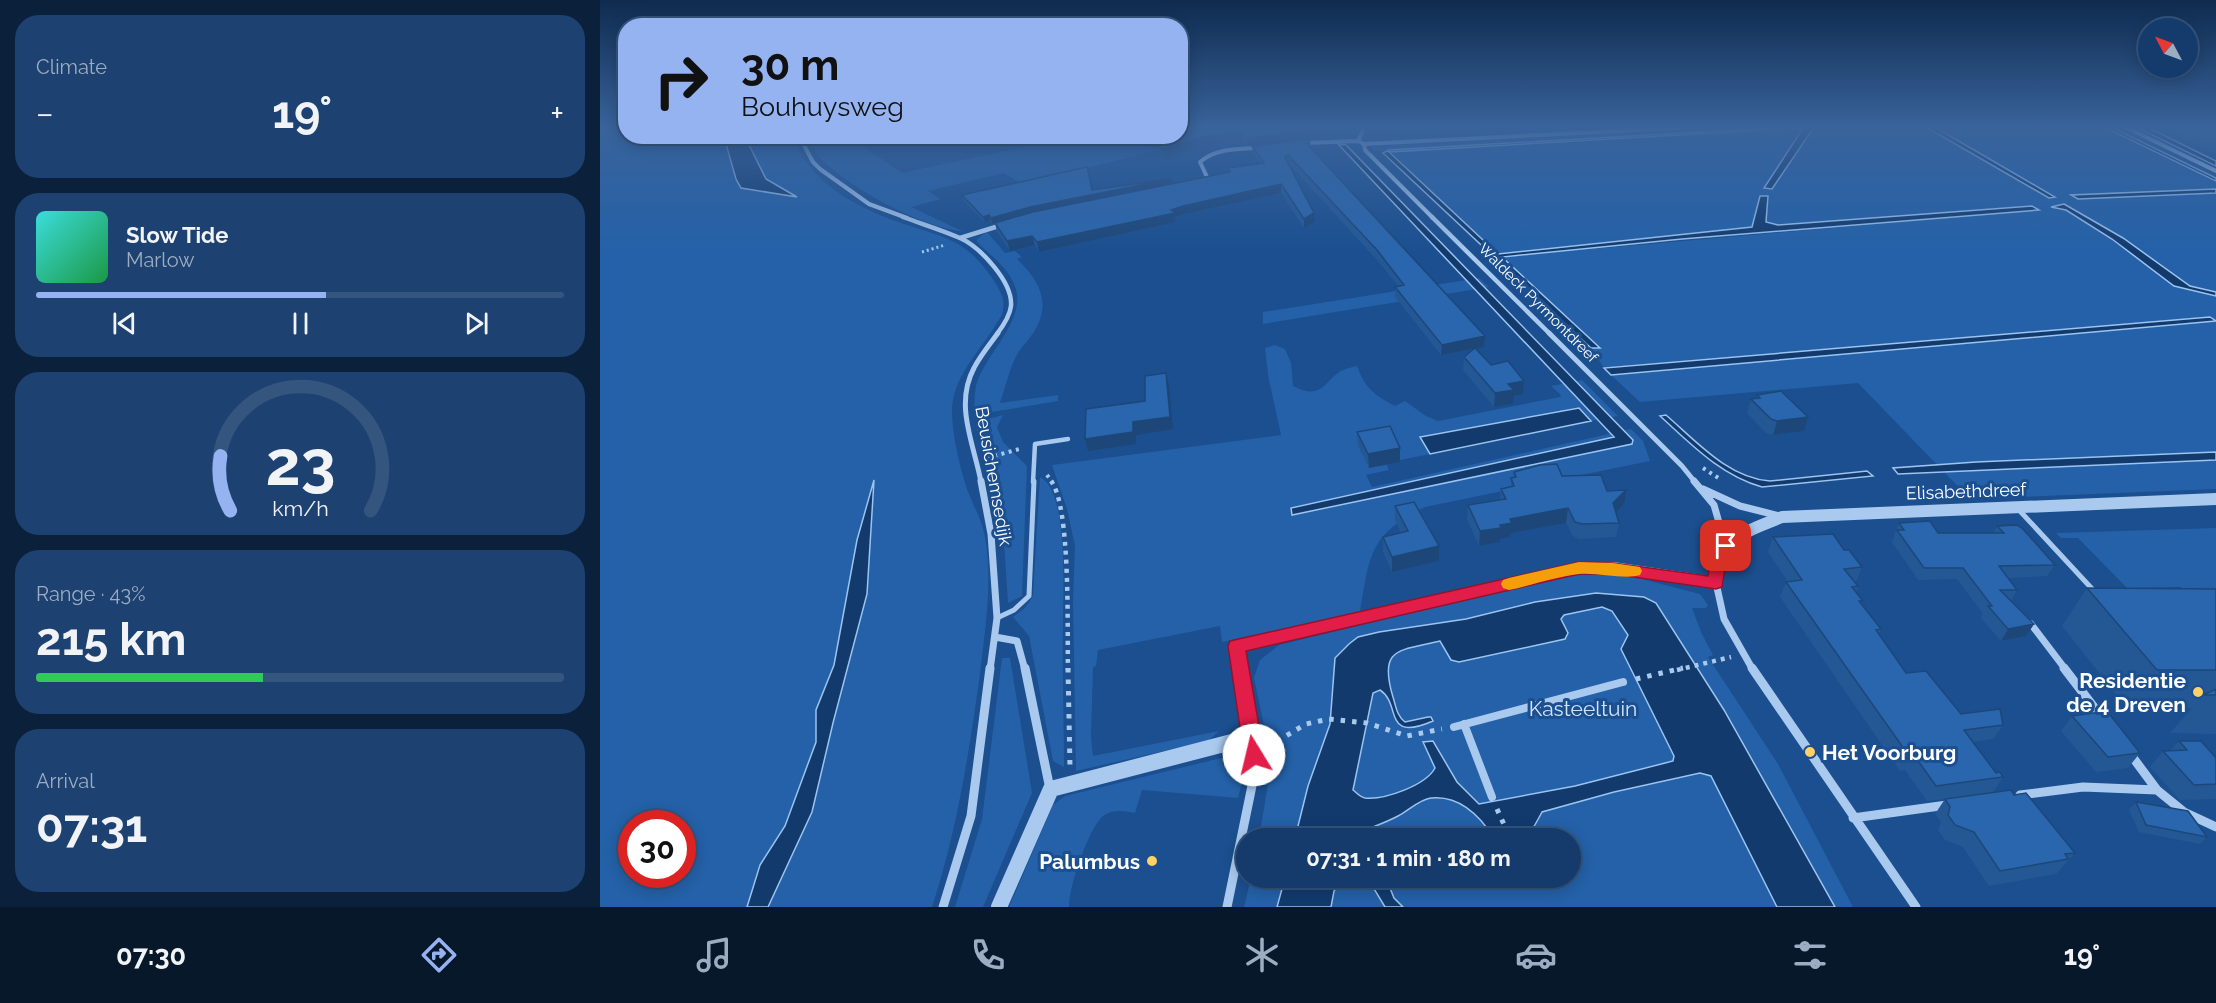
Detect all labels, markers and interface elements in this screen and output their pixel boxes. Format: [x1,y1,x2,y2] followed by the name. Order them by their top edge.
[2138,18,2198,78] north arrow
[2138,18,2198,78] map controls
[741,41,839,90] text: 30 m
[642,42,720,120] icon: right
[36,55,107,79] text: Climate
[272,86,332,139] text: 19°
[741,91,904,122] text: Bouhuysweg
[36,94,54,133] text: −
[550,94,564,133] text: +
[126,222,228,248] text: Slow Tide
[1475,240,1602,367] street label: Waldeck Pyrmontdreef
[126,248,195,272] text: Marlow
[108,307,141,340] icon: previous
[284,307,317,340] icon: pause
[460,307,493,340] icon: next
[971,405,1017,548] street label: Beusichemsedijk
[265,426,335,500] text: 23
[1905,478,2028,504] street label: Elisabethdreef
[272,496,328,521] text: km/h
[1700,520,1751,571] pin
[1709,529,1742,562] icon: arrive
[36,582,145,606] text: Range · 43%
[36,613,186,666] text: 215 km
[2066,668,2186,717] place label: Residentie de 4 Dreven
[2191,685,2205,699] marker: Residentie de 4 Dreven
[1529,696,1637,721] park label: Kasteeltuin
[1222,723,1286,787] position arrow
[1822,740,1956,765] place label: Het Voorburg
[1803,745,1817,759] marker: Het Voorburg
[36,769,95,793] text: Arrival
[36,800,147,853] text: 07:31
[618,810,696,888] speed limit sign: 30
[1306,845,1511,871] text: 07:31 · 1 min · 180 m
[1039,849,1140,874] place label: Palumbus
[1145,854,1159,868] marker: Palumbus
[418,934,460,976] icon: directions
[693,934,735,976] icon: music
[967,934,1009,976] icon: phone
[1241,934,1283,976] icon: climate
[1515,934,1557,976] icon: car
[1789,934,1831,976] icon: filters
[116,940,186,971] text: 07:30
[2064,940,2100,971] text: 19°

